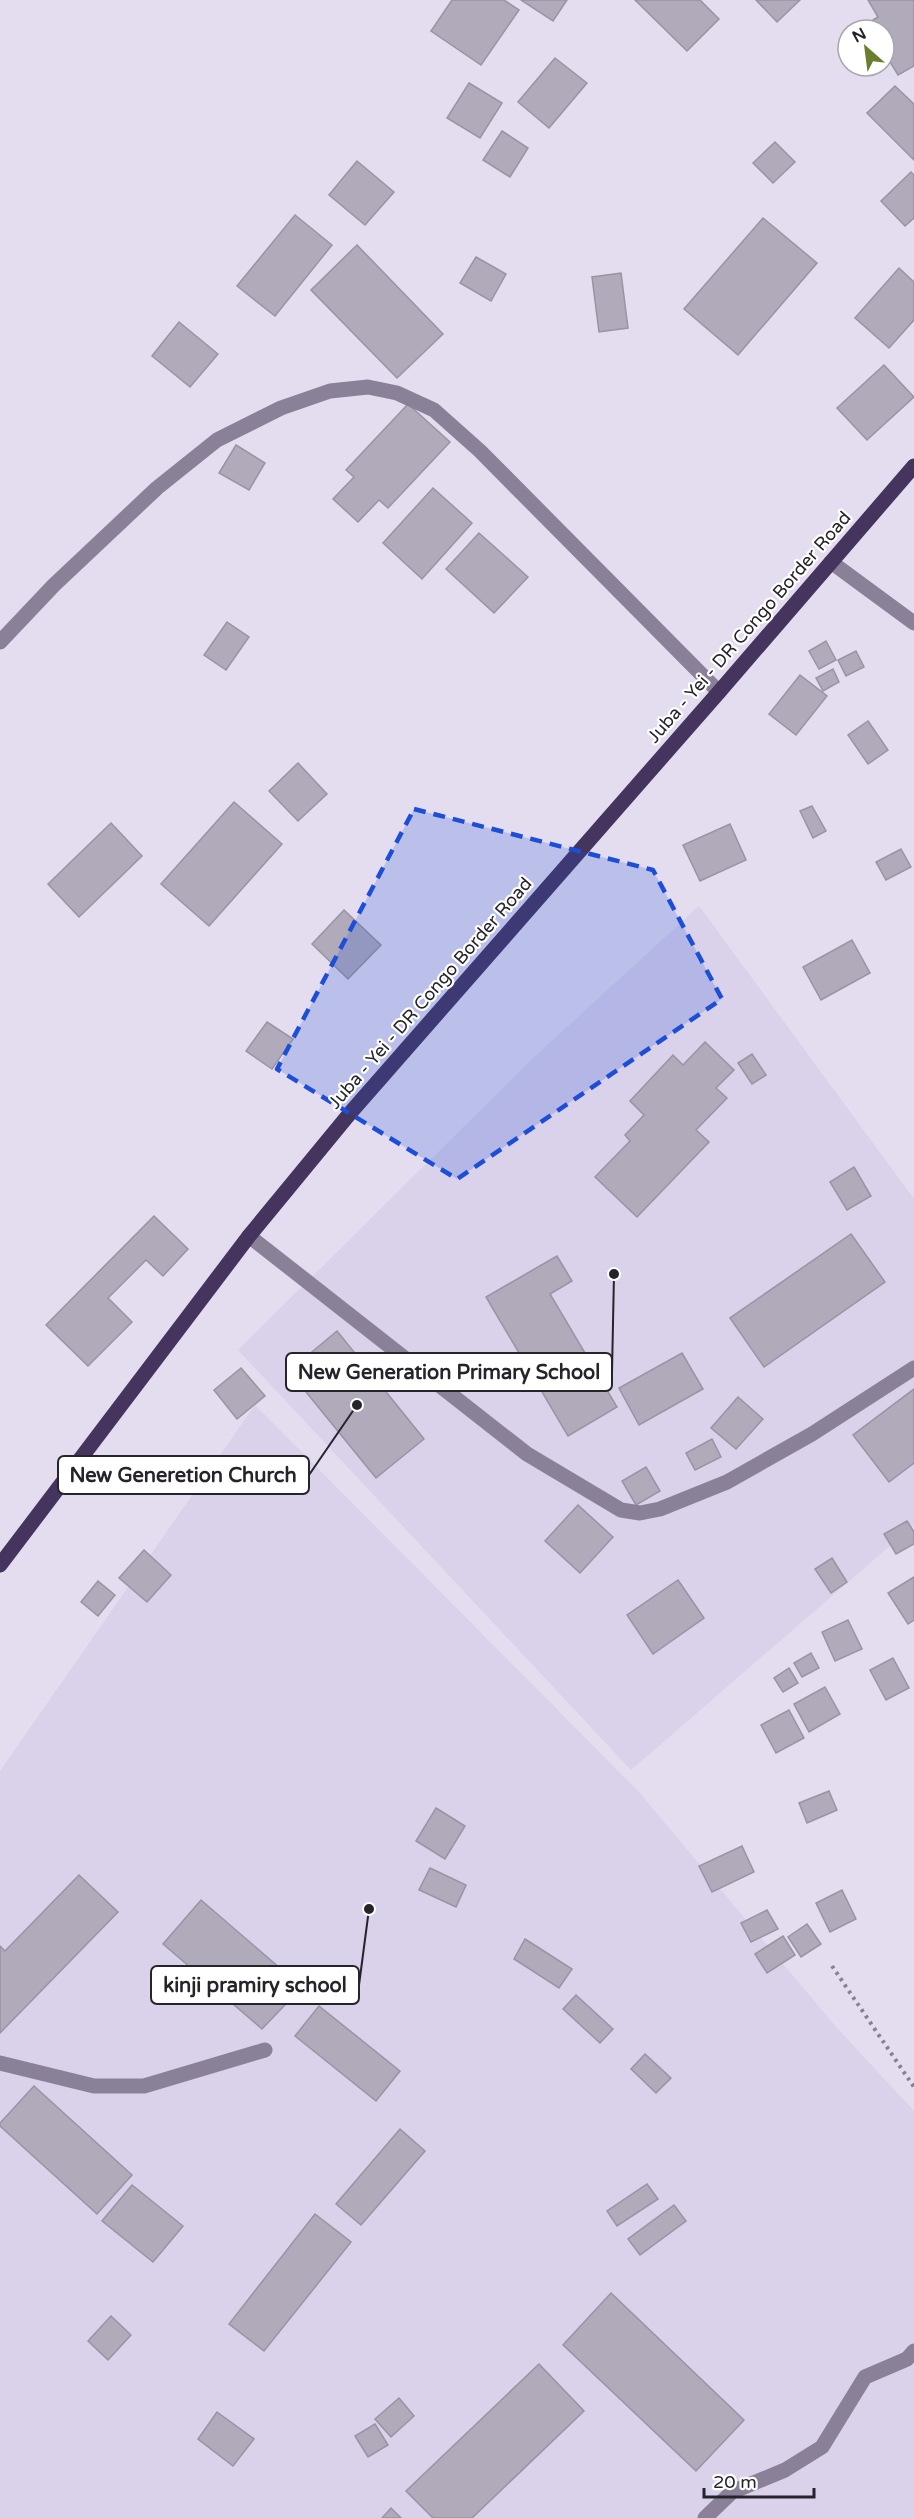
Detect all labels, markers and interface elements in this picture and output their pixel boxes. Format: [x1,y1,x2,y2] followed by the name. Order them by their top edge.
[836,18,896,78] north arrow
[849,24,870,47] text: N
[642,507,856,747] street label: Juba - Yei - DR Congo Border Road
[323,873,537,1113] street label: Juba - Yei - DR Congo Border Road
[286,1353,612,1391] callout: New Generation Primary School
[298,1361,600,1385] text: New Generation Primary School
[58,1456,309,1494] callout: New Generetion Church
[69,1464,297,1488] text: New Generetion Church
[151,1966,359,2004] callout: kinji pramiry school
[163,1974,347,1998] text: kinji pramiry school
[704,2461,814,2499] scale bar
[713,2471,757,2493] text: 20 m

